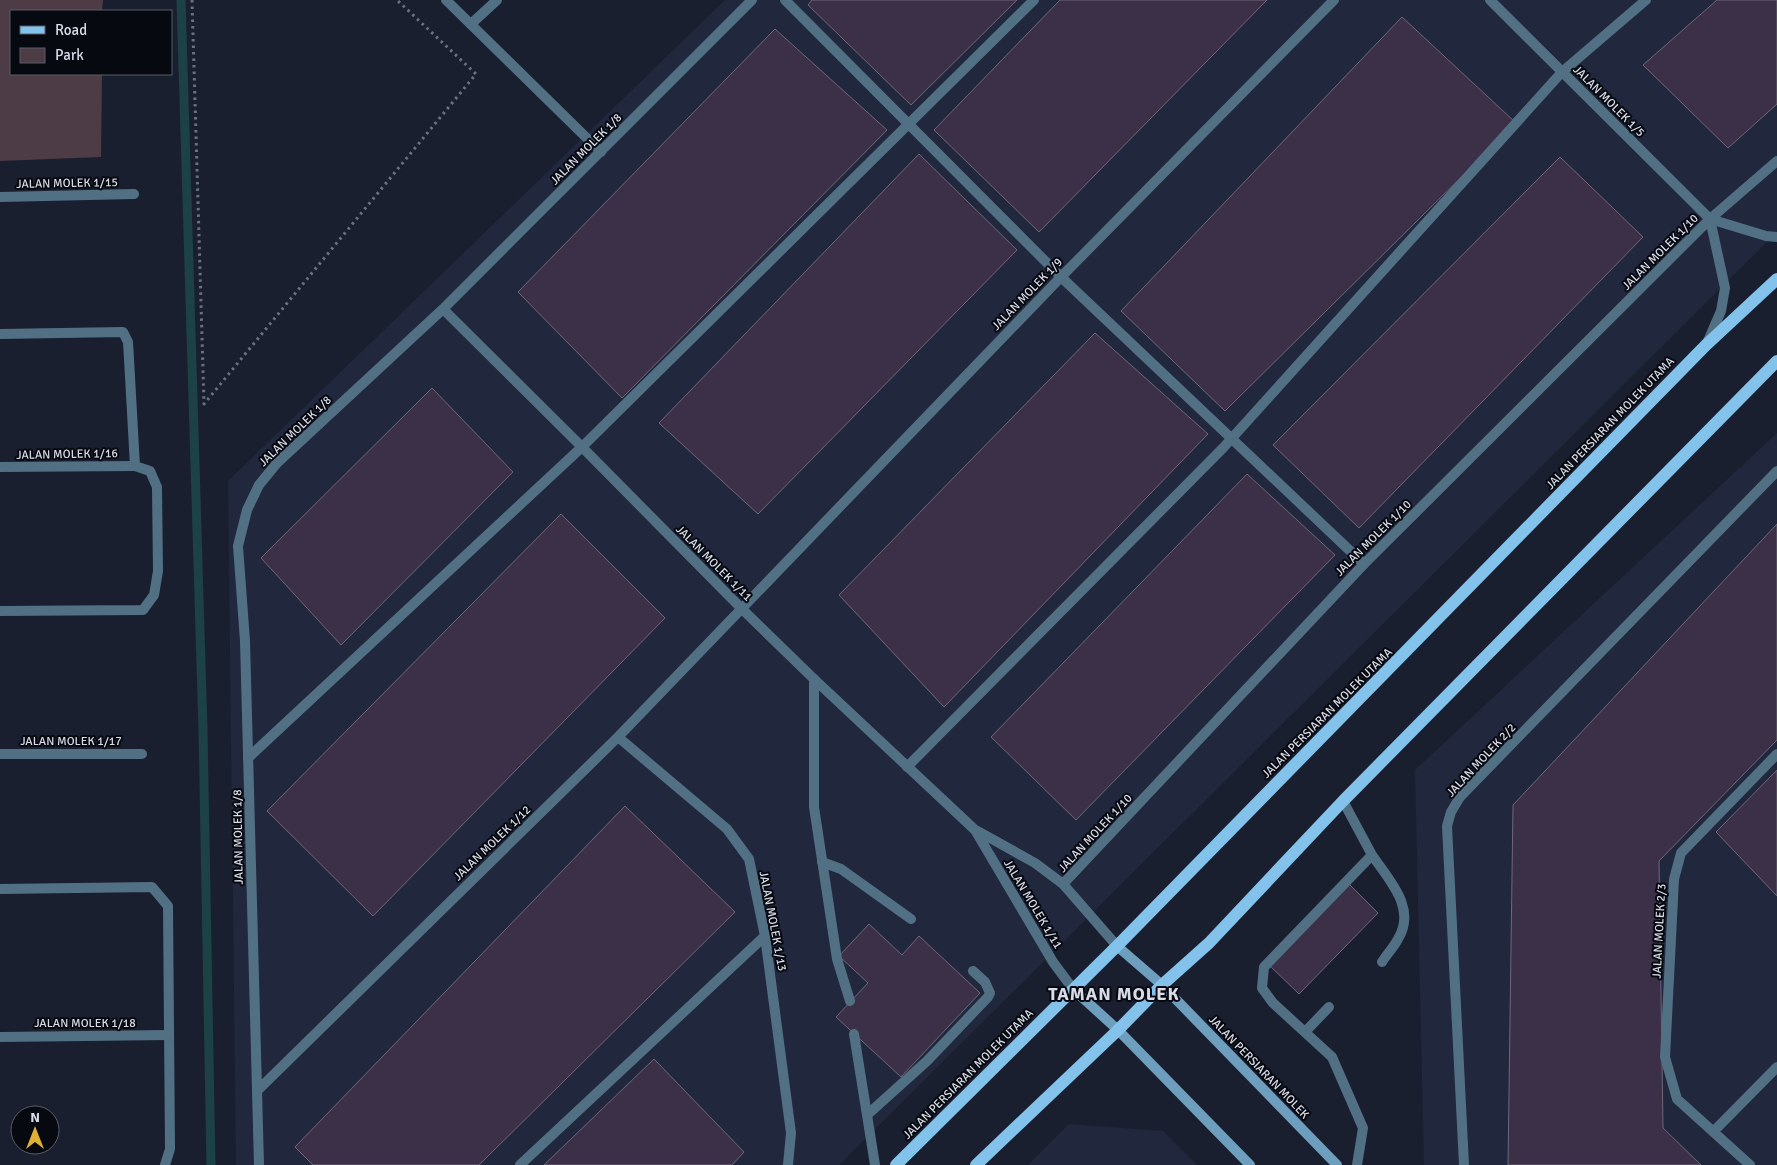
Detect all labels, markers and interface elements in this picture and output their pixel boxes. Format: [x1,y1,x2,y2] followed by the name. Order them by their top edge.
[10,10,172,75] legend
[55,21,87,39] text: Road
[55,46,84,64] text: Park
[1570,62,1648,140] street label: JALAN MOLEK 1/5
[547,110,625,188] street label: JALAN MOLEK 1/8
[16,175,118,192] street label: JALAN MOLEK 1/15
[1619,211,1702,294] street label: JALAN MOLEK 1/10
[989,255,1066,334] street label: JALAN MOLEK 1/9
[1543,354,1678,493] street label: JALAN PERSIARAN MOLEK UTAMA
[256,393,335,470] street label: JALAN MOLEK 1/8
[16,446,118,463] street label: JALAN MOLEK 1/16
[1332,497,1415,580] street label: JALAN MOLEK 1/10
[672,522,755,605] street label: JALAN MOLEK 1/11
[1259,645,1396,782] street label: JALAN PERSIARAN MOLEK UTAMA
[1443,720,1519,800] street label: JALAN MOLEK 2/2
[20,734,122,749] street label: JALAN MOLEK 1/17
[230,789,247,885] street label: JALAN MOLEK 1/8
[1055,791,1135,876] street label: JALAN MOLEK 1/10
[451,803,534,884] street label: JALAN MOLEK 1/12
[1000,857,1065,952] street label: JALAN MOLEK 1/11
[755,870,790,972] street label: JALAN MOLEK 1/13
[1650,883,1669,979] street label: JALAN MOLEK 2/3
[1048,983,1180,1005] district label: TAMAN MOLEK
[900,1006,1037,1143] street label: JALAN PERSIARAN MOLEK UTAMA
[1205,1012,1312,1122] street label: JALAN PERSIARAN MOLEK
[34,1016,136,1031] street label: JALAN MOLEK 1/18
[10,1105,60,1155] north arrow
[30,1109,40,1126] text: N

